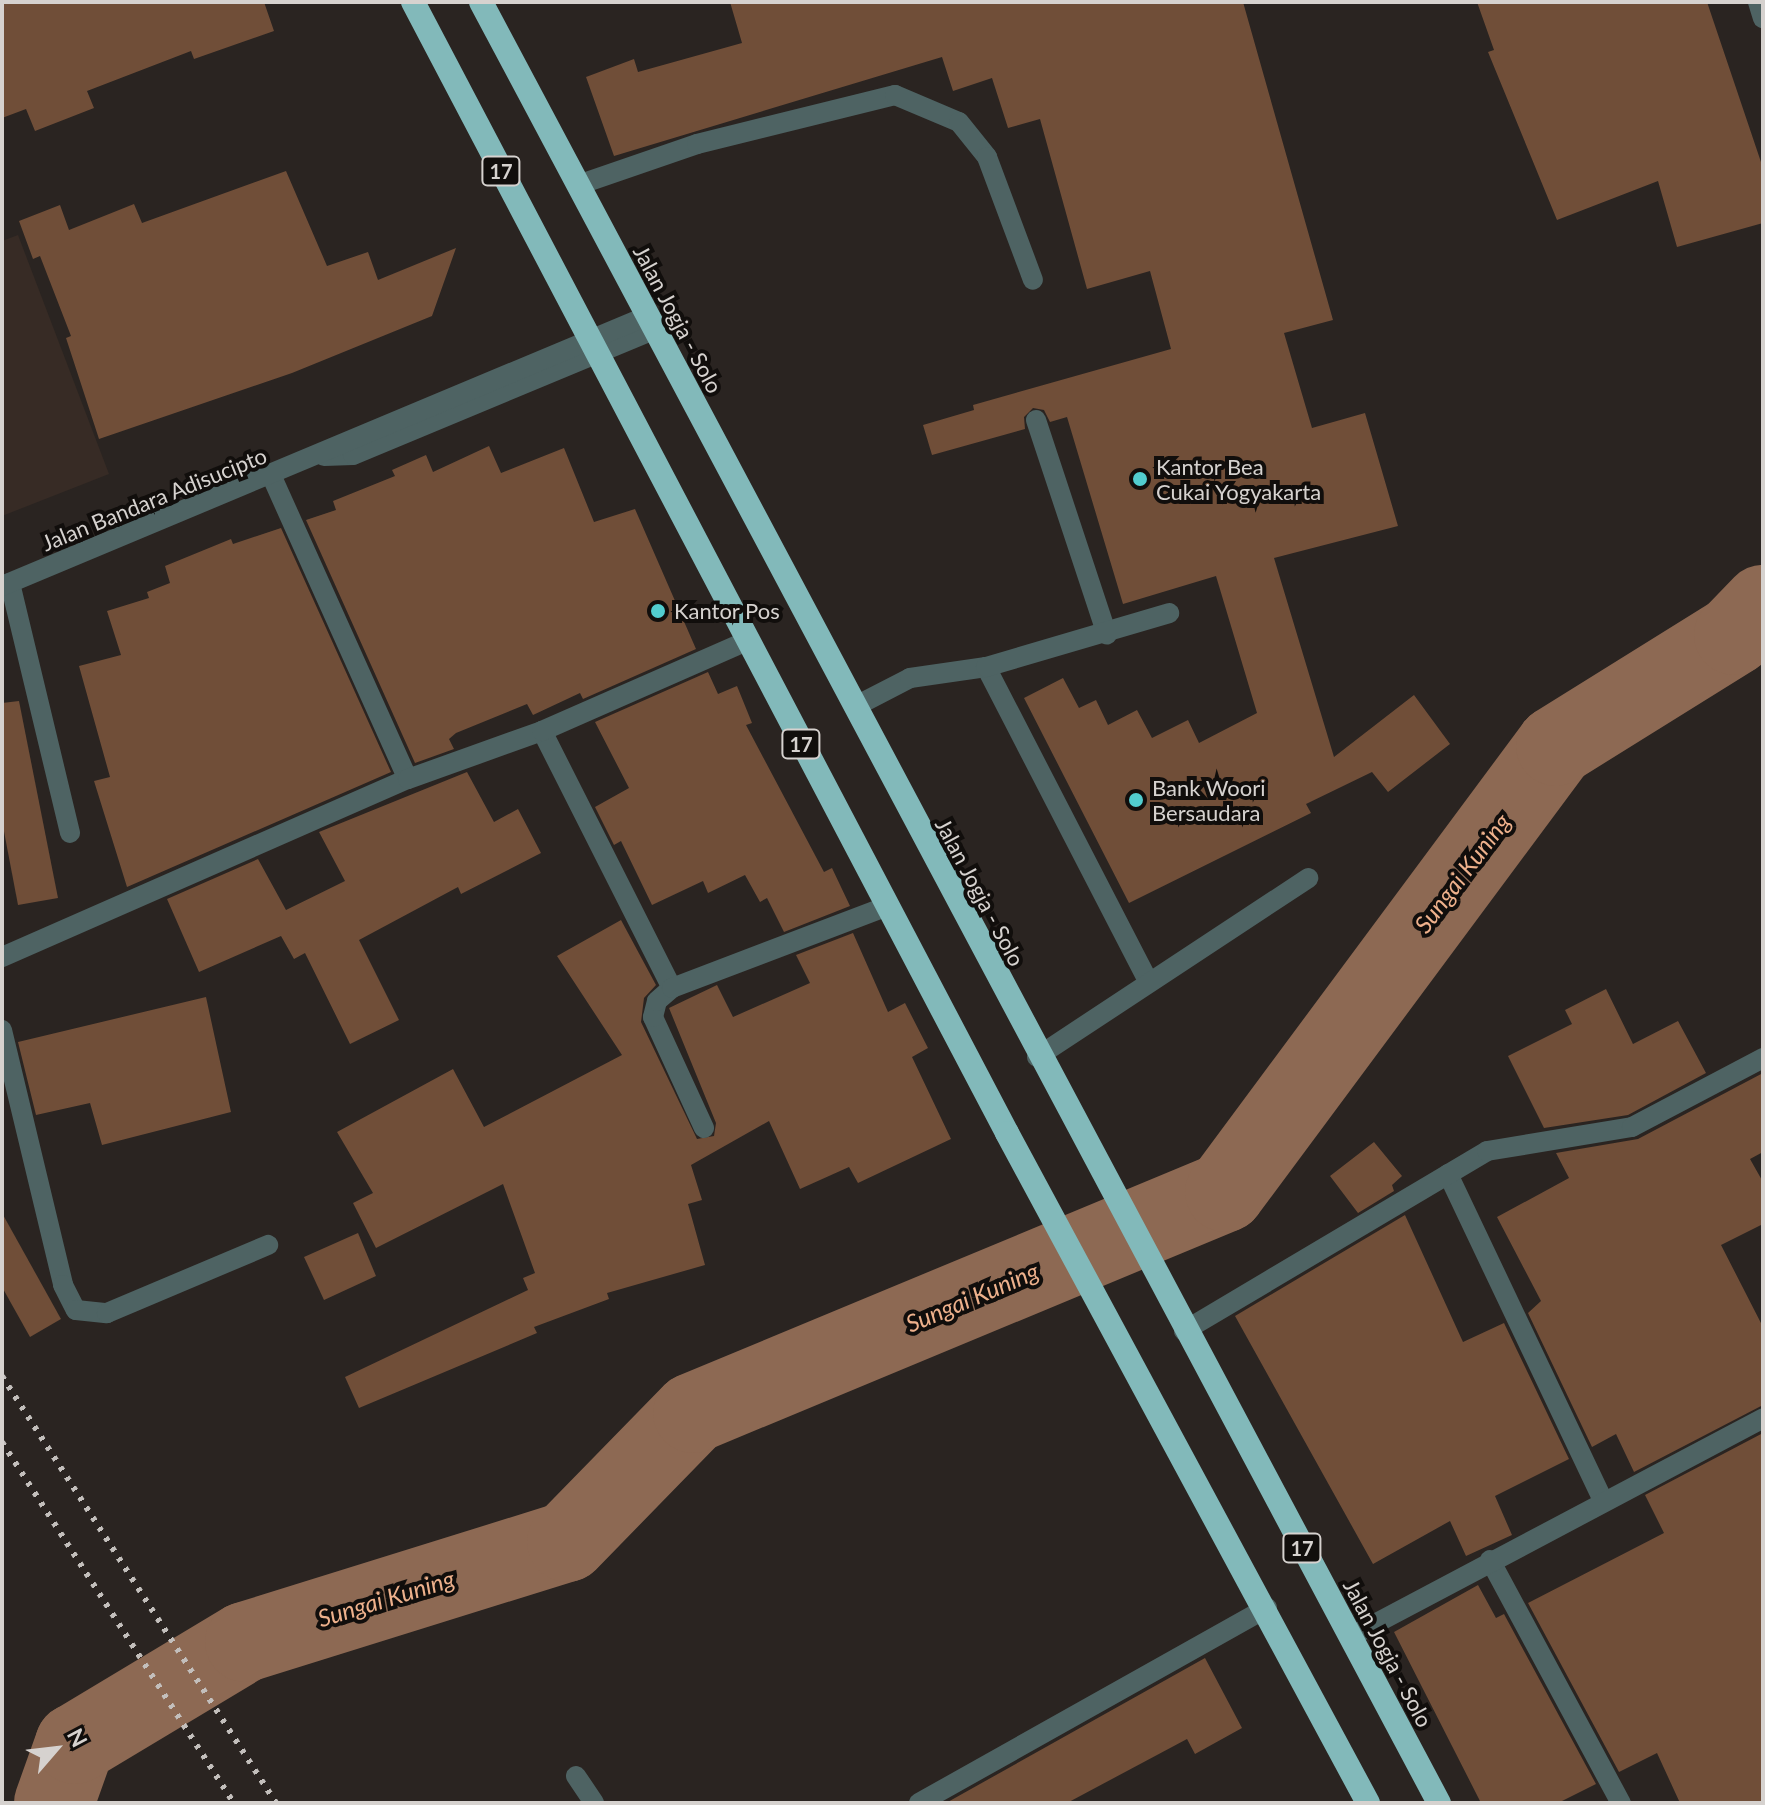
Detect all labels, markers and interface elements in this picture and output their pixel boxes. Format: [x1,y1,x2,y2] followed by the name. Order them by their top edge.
[481,155,521,187] road number: 17
[628,240,728,398] street label: Jalan Jogja - Solo
[37,442,271,556] street label: Jalan Bandara Adisucipto
[1156,453,1322,504] place label: Kantor Bea Cukai Yogyakarta
[1131,470,1149,488] marker: Kantor Bea Cukai Yogyakarta
[674,598,780,624] place label: Kantor Pos
[649,602,667,620] marker: Kantor Pos
[781,728,821,760] road number: 17
[1152,774,1266,826] place label: Bank Woori Bersaudara
[1127,791,1145,809] marker: Bank Woori Bersaudara
[1408,808,1516,938] water label: Sungai Kuning
[930,813,1030,971] street label: Jalan Jogja - Solo
[901,1256,1043,1338] water label: Sungai Kuning
[1282,1532,1322,1564] road number: 17
[314,1564,458,1632] water label: Sungai Kuning
[1338,1574,1438,1732] street label: Jalan Jogja - Solo
[16,1709,96,1789] north arrow
[62,1724,94,1751] text: N

